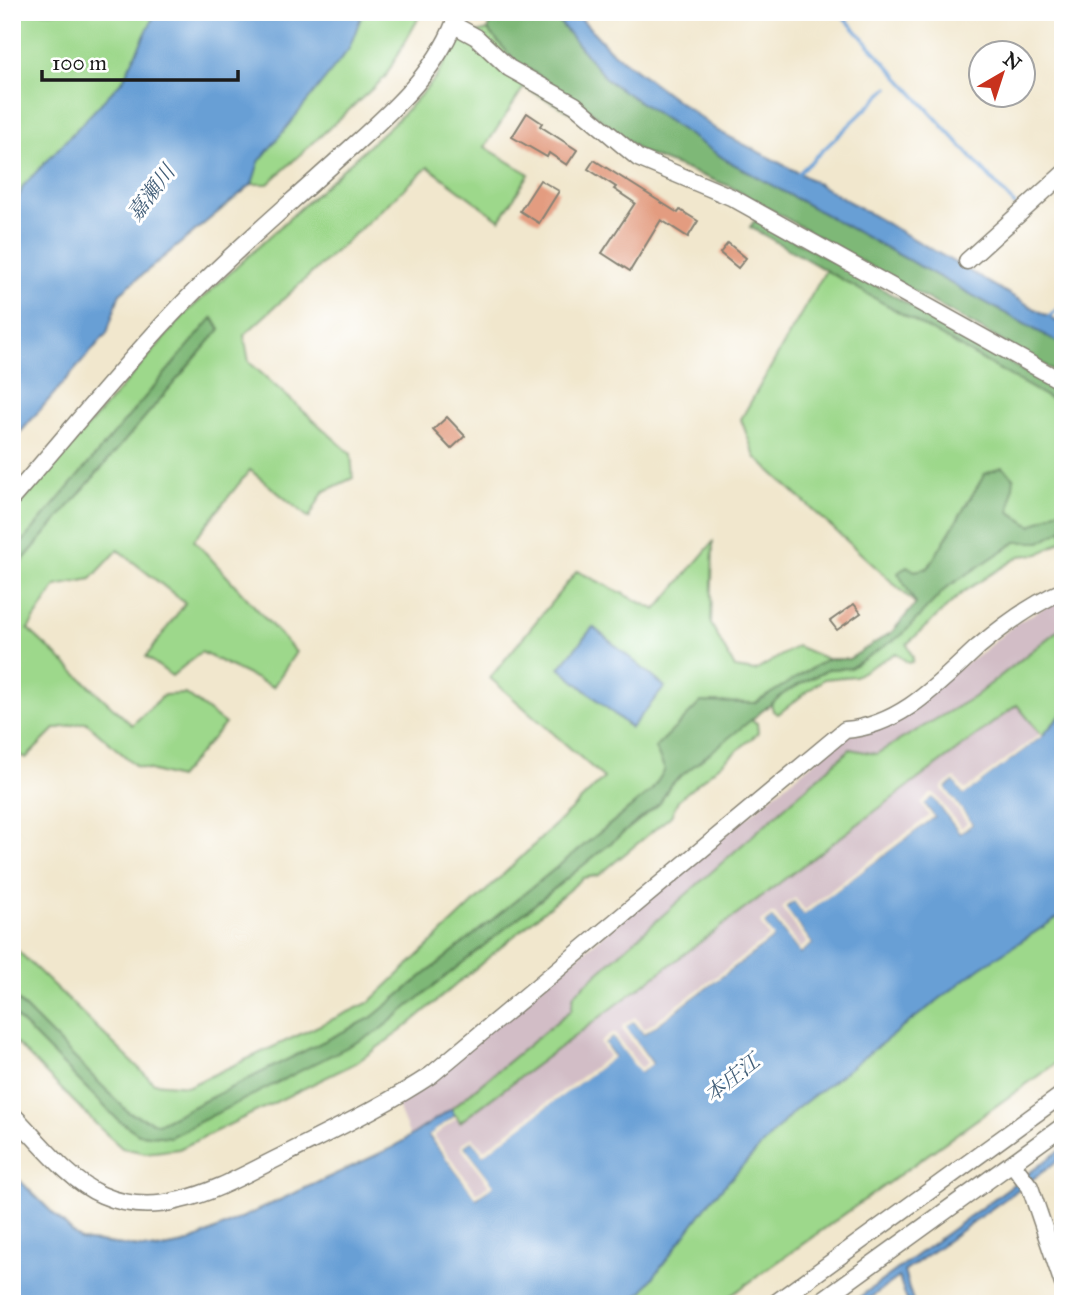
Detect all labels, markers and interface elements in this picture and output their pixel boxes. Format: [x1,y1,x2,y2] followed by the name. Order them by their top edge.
[42,38,238,82] scale bar
[967,38,1036,108] north arrow
[999,47,1026,75] text: N
[52,50,107,76] text: 100 m
[122,158,182,226] water label: 嘉瀬川
[699,1047,767,1108] water label: 本庄江

